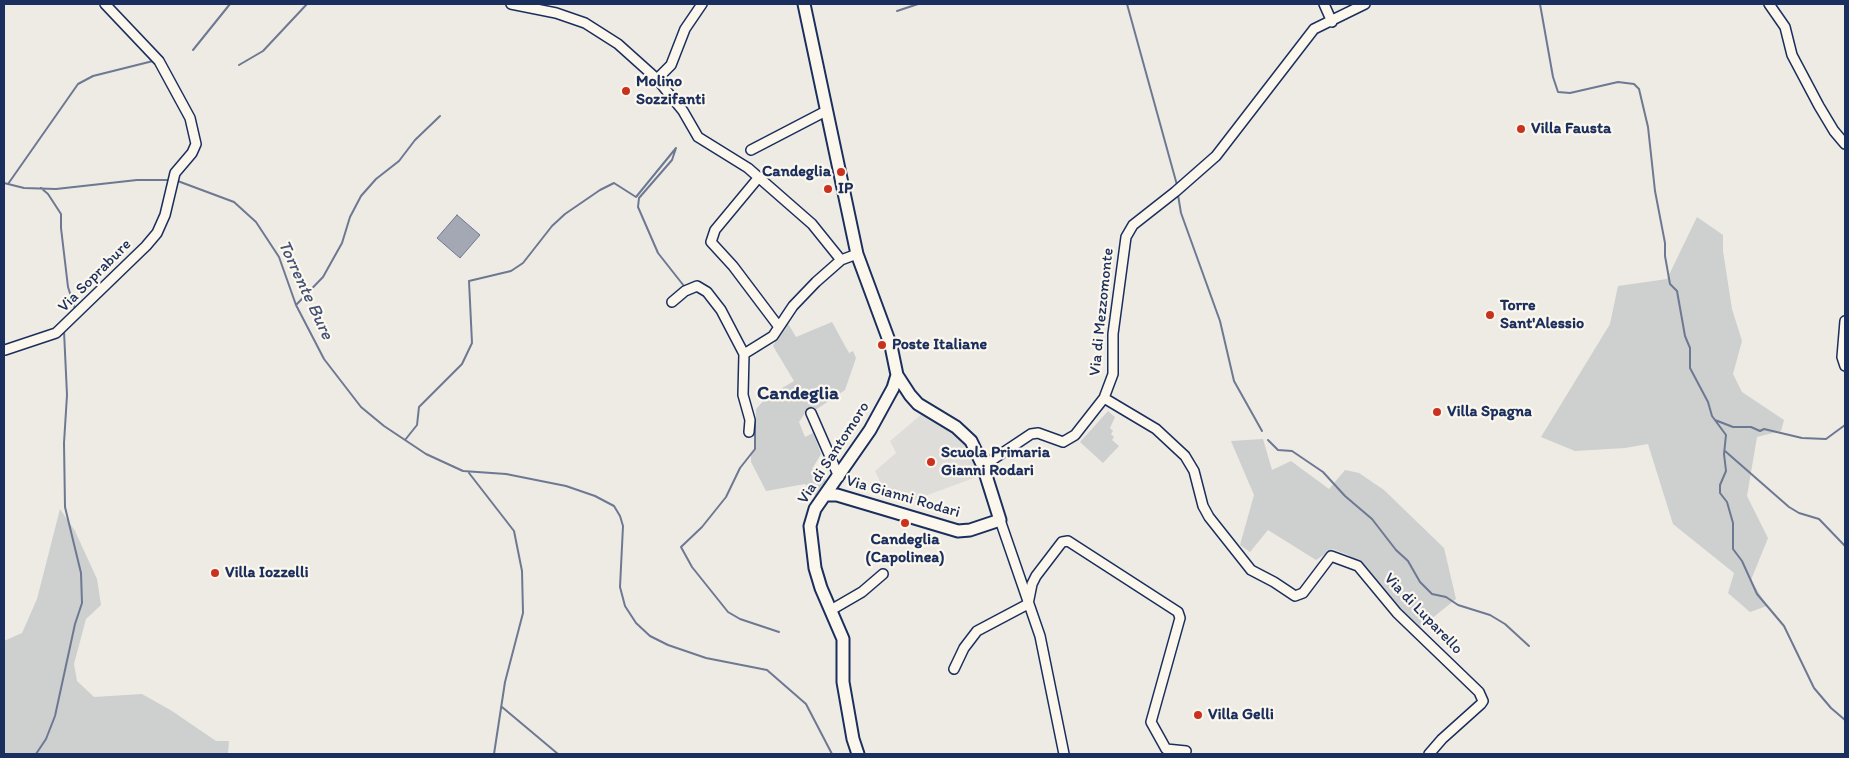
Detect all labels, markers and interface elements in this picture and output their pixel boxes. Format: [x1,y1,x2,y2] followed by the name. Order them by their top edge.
[636,72,705,110] place label: Molino Sozzifanti
[620,85,632,97] marker: Molino Sozzifanti
[1531,119,1611,139] place label: Villa Fausta
[1515,123,1527,135] marker: Villa Fausta
[762,162,831,182] place label: Candeglia
[835,166,847,178] marker: Candeglia
[838,179,853,199] place label: IP
[822,183,834,195] marker: IP
[54,235,136,317] street label: Via Soprabure
[273,237,337,343] water label: Torrente Bure
[1086,247,1118,377] street label: Via di Mezzomonte
[1500,296,1584,334] place label: Torre Sant'Alessio
[1484,309,1496,321] marker: Torre Sant'Alessio
[892,335,987,355] place label: Poste Italiane
[876,339,888,351] marker: Poste Italiane
[757,383,839,405] district label: Candeglia
[794,398,874,508] street label: Via di Santomoro
[1447,402,1532,422] place label: Villa Spagna
[1431,406,1443,418] marker: Villa Spagna
[941,443,1050,481] place label: Scuola Primaria Gianni Rodari
[925,456,937,468] marker: Scuola Primaria Gianni Rodari
[844,472,962,522] street label: Via Gianni Rodari
[899,517,911,529] marker: Candeglia (Capolinea)
[866,530,944,568] place label: Candeglia (Capolinea)
[225,563,308,583] place label: Villa Iozzelli
[209,567,221,579] marker: Villa Iozzelli
[1379,569,1467,659] street label: Via di Luparello
[1208,705,1274,725] place label: Villa Gelli
[1192,709,1204,721] marker: Villa Gelli

